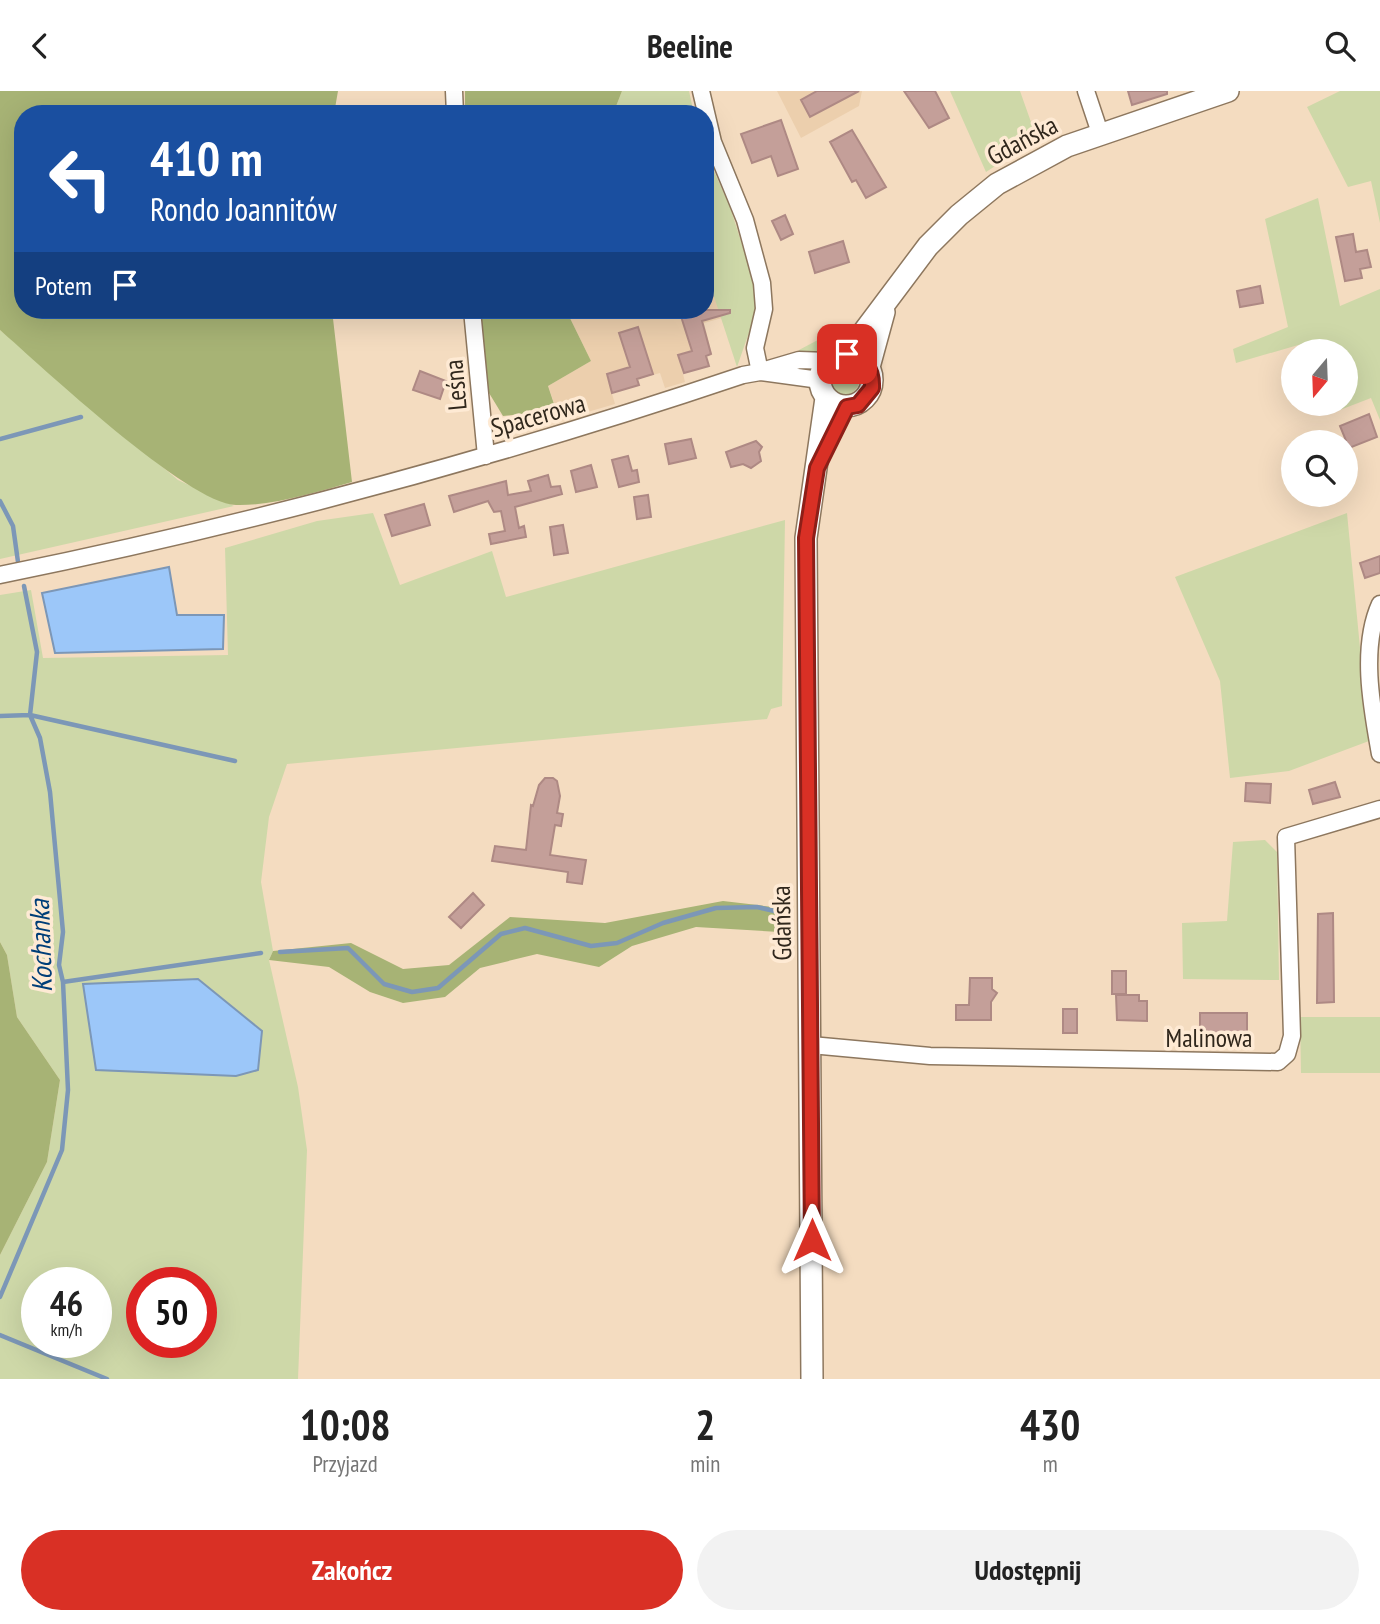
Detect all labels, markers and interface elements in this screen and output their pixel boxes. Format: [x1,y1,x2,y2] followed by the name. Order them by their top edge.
[647,25,733,67] text: Beeline
[21,27,59,65] icon: back
[1321,27,1359,65] icon: search
[981,108,1063,172] street label: Gdańska
[150,126,263,190] text: 410 m
[35,133,126,224] icon: left
[150,188,337,230] text: Rondo Joannitów
[106,266,144,304] icon: arrive
[35,269,92,302] text: Potem
[817,324,877,384] pin
[828,335,866,373] icon: arrive
[1281,339,1358,417] north arrow
[1281,339,1358,507] map controls
[436,358,474,412] street label: Leśna
[487,386,589,444] street label: Spacerowa
[1281,430,1358,507] button: search
[764,885,798,961] street label: Gdańska
[20,897,60,993] water label: Kochanka
[1166,1021,1252,1054] street label: Malinowa
[775,1203,849,1277] position arrow
[126,1267,217,1358] speed limit sign: 50
[50,1280,83,1326] text: 46
[51,1318,82,1341] text: km/h
[300,1397,391,1452] text: 10:08
[695,1397,715,1452] text: 2
[1020,1397,1080,1452] text: 430
[313,1449,378,1478] text: Przyjazd
[690,1449,720,1478] text: min
[1043,1449,1058,1478] text: m
[21,1530,683,1610] button: Zakończ
[697,1530,1359,1610] button: Udostępnij

